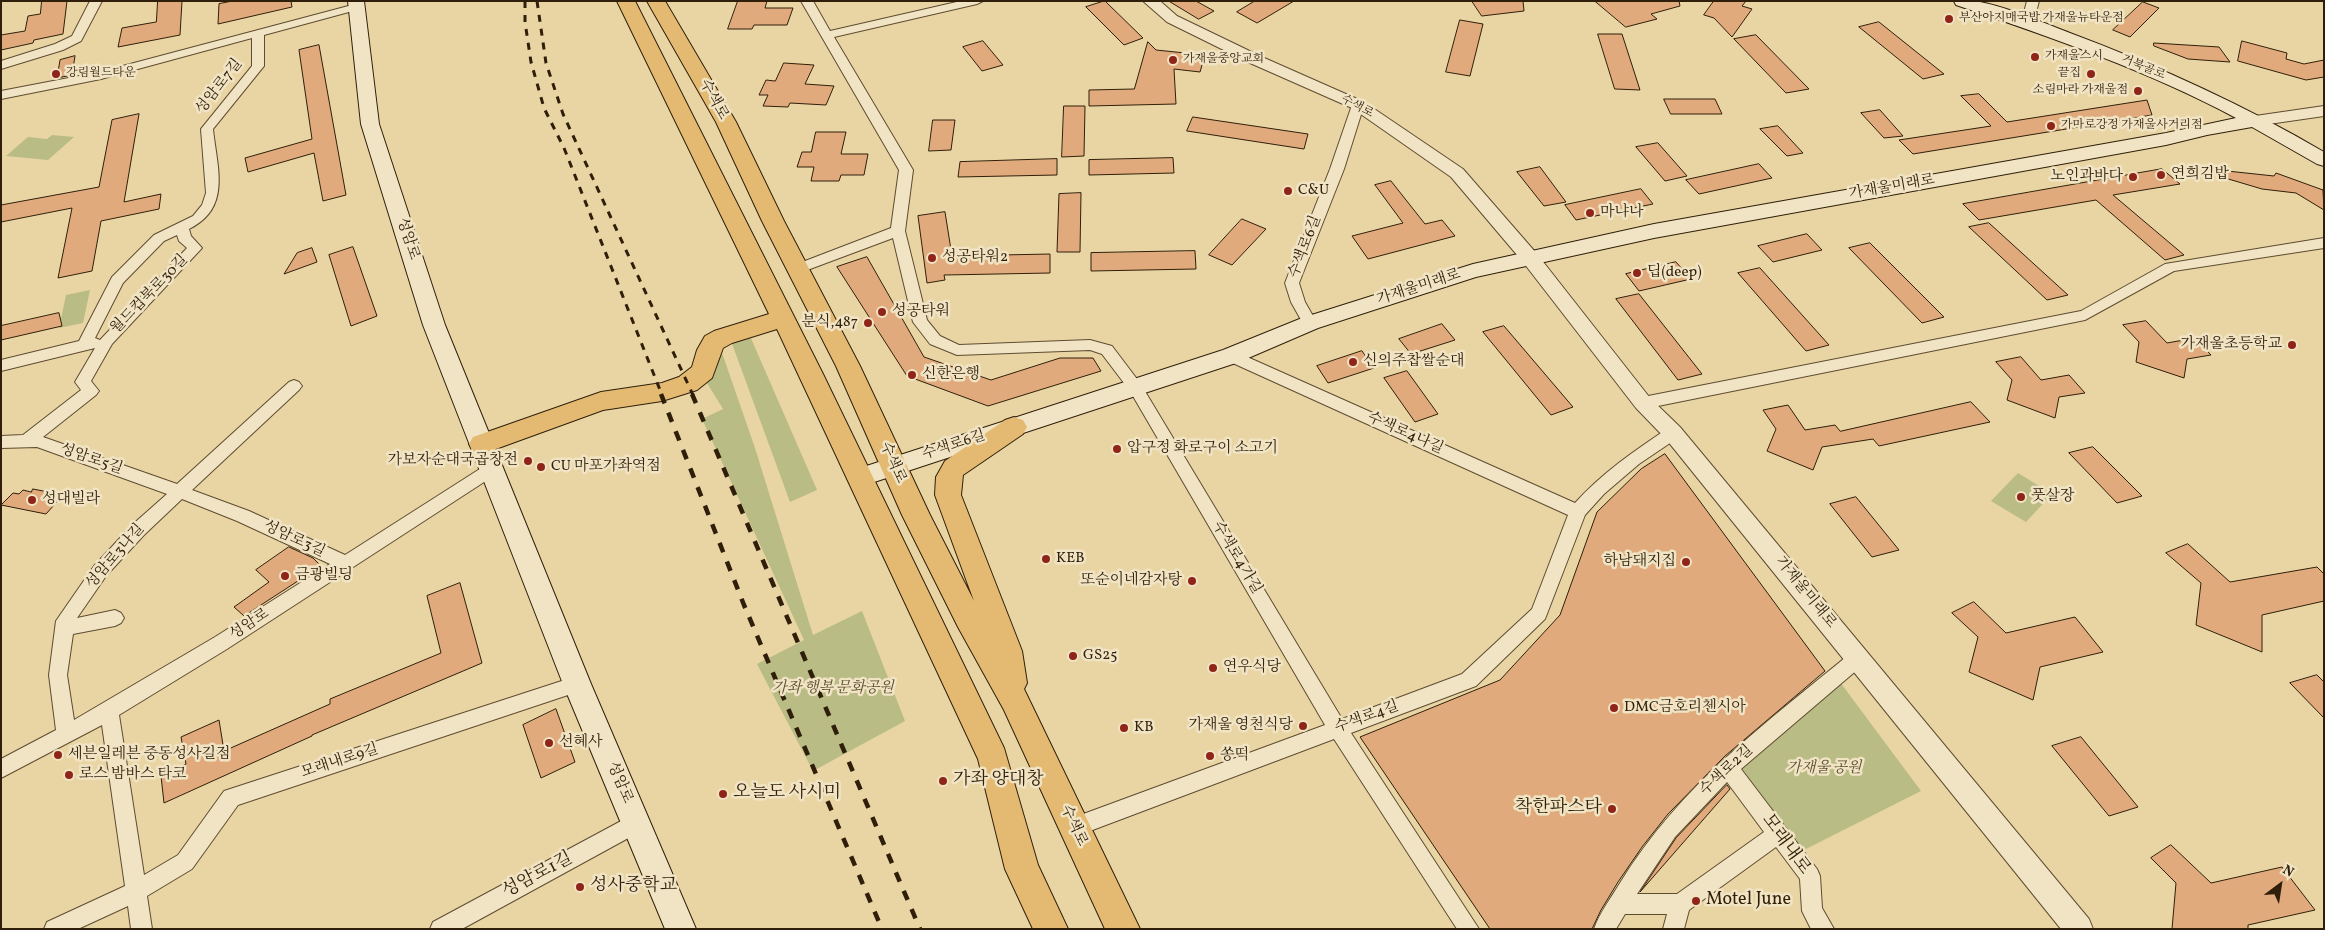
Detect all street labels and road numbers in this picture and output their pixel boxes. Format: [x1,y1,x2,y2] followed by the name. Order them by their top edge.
[2119,53,2167,83] street label: 거북골로
[193,56,247,118] street label: 성암로7길
[695,77,731,123] street label: 수색로
[1338,92,1376,122] street label: 수색로
[1848,172,1936,204] street label: 가재울미래로
[1286,213,1326,281] street label: 수색로6길
[392,216,422,262] street label: 성암로
[108,252,192,338] street label: 월드컵북로30길
[1375,266,1463,310] street label: 가재울미래로
[1364,409,1446,459] street label: 수색로4나길
[920,427,988,465] street label: 수색로6길
[875,439,909,487] street label: 수색로
[57,441,125,479] street label: 성암로5길
[260,518,328,562] street label: 성암로3길
[1207,518,1265,598] street label: 수색로4가길
[83,521,149,593] street label: 성암로3나길
[1771,554,1839,632] street label: 가재울미래로
[227,606,273,644] street label: 성암로
[1332,698,1402,738] street label: 수색로4길
[299,741,381,783] street label: 모래내로9길
[1697,742,1757,800] street label: 수색로2길
[602,759,636,807] street label: 성암로
[1056,802,1090,850] street label: 수색로
[1756,811,1814,879] street label: 모래내로
[499,848,577,904] street label: 성암로1길

